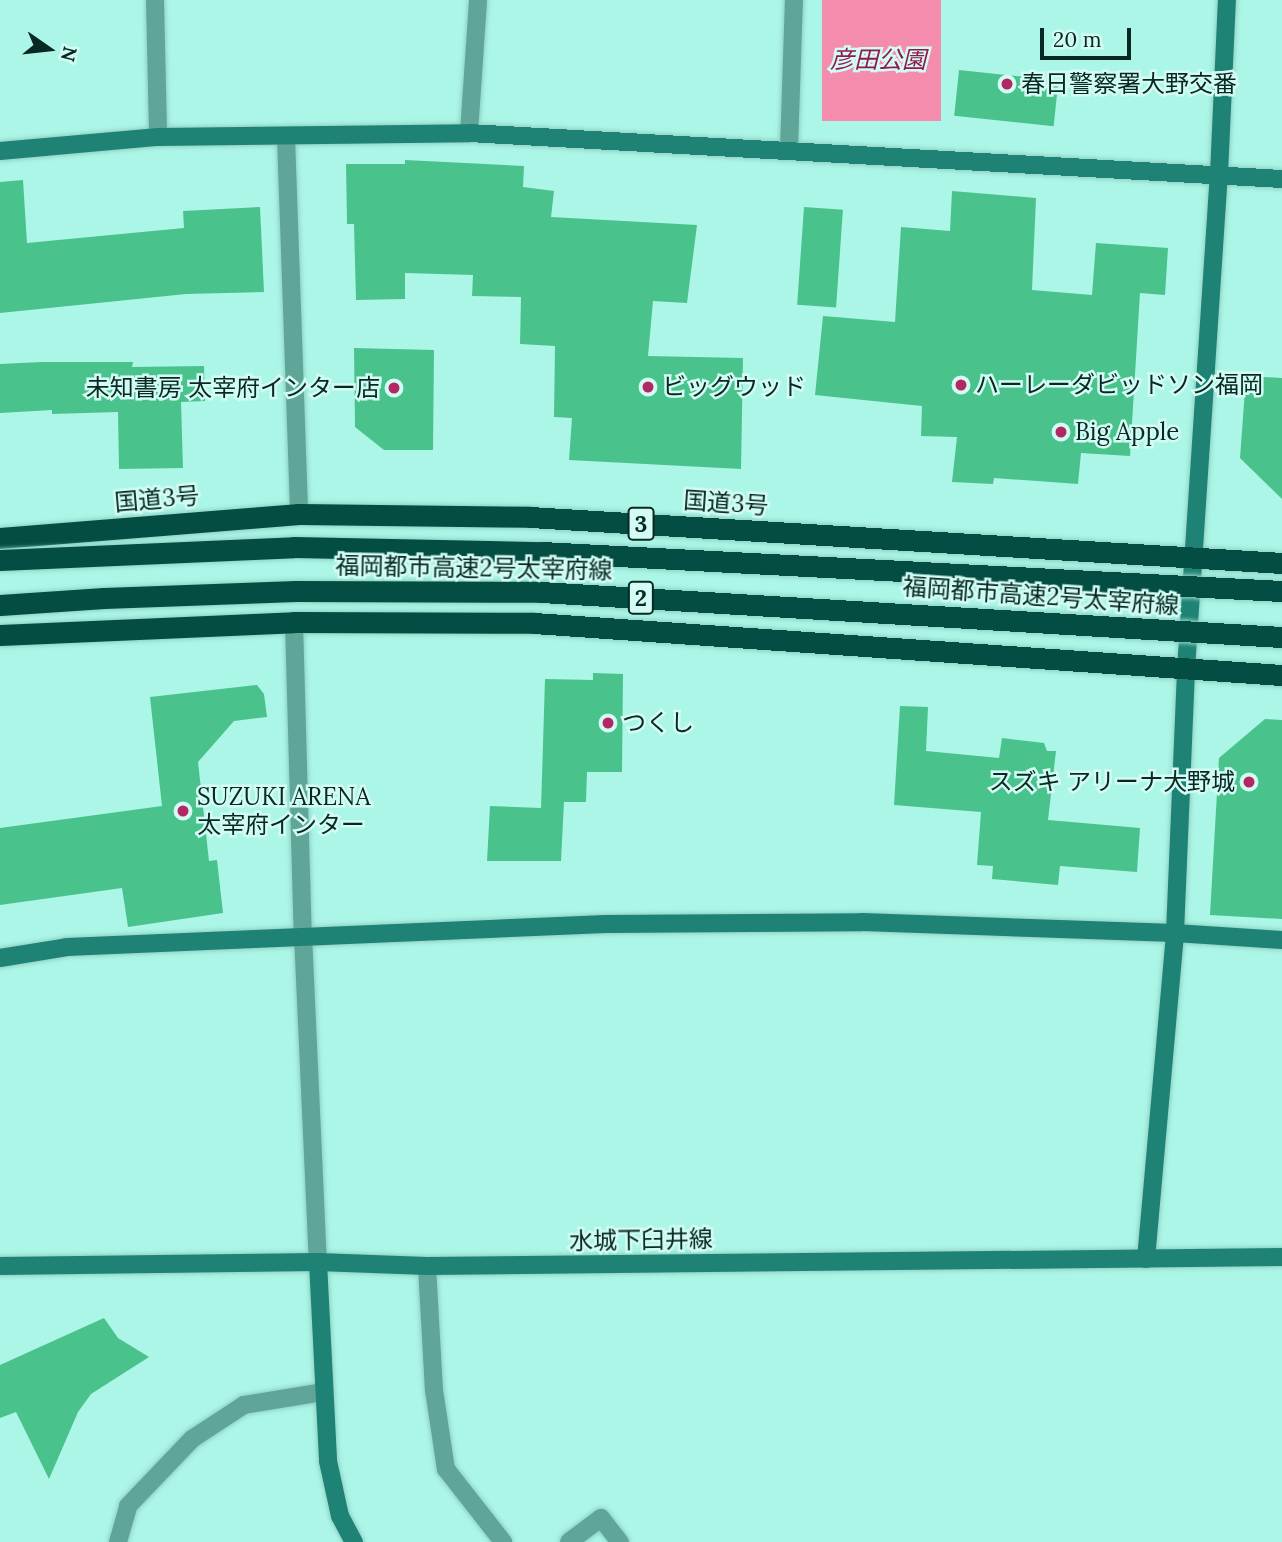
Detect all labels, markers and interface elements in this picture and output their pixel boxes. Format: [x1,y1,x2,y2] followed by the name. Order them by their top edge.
[14,14,84,84] north arrow
[1044,14,1135,58] scale bar
[1053,26,1102,53] text: 20 m
[56,44,83,64] text: N
[830,46,926,74] park label: 彦田公園
[1021,70,1237,98] place label: 春日警察署大野交番
[999,76,1015,92] marker: 春日警察署大野交番
[975,371,1263,399] place label: ハーレーダビッドソン福岡
[662,373,806,401] place label: ビッグウッド
[86,374,380,402] place label: 未知書房 太宰府インター店
[953,377,969,393] marker: ハーレーダビッドソン福岡
[640,379,656,395] marker: ビッグウッド
[386,380,402,396] marker: 未知書房 太宰府インター店
[1075,418,1179,446] place label: Big Apple
[1053,424,1069,440] marker: Big Apple
[113,481,201,517] street label: 国道3号
[682,486,770,520] street label: 国道3号
[627,504,655,544] road number: 3
[335,551,613,585] street label: 福岡都市高速2号太宰府線
[902,572,1180,620] street label: 福岡都市高速2号太宰府線
[627,578,655,618] road number: 2
[622,709,694,737] place label: つくし
[600,715,616,731] marker: つくし
[989,768,1235,796] place label: スズキ アリーナ大野城
[1241,774,1257,790] marker: スズキ アリーナ大野城
[197,783,370,839] place label: SUZUKI ARENA 太宰府インター
[175,803,191,819] marker: SUZUKI ARENA 太宰府インター
[569,1224,713,1256] street label: 水城下臼井線

